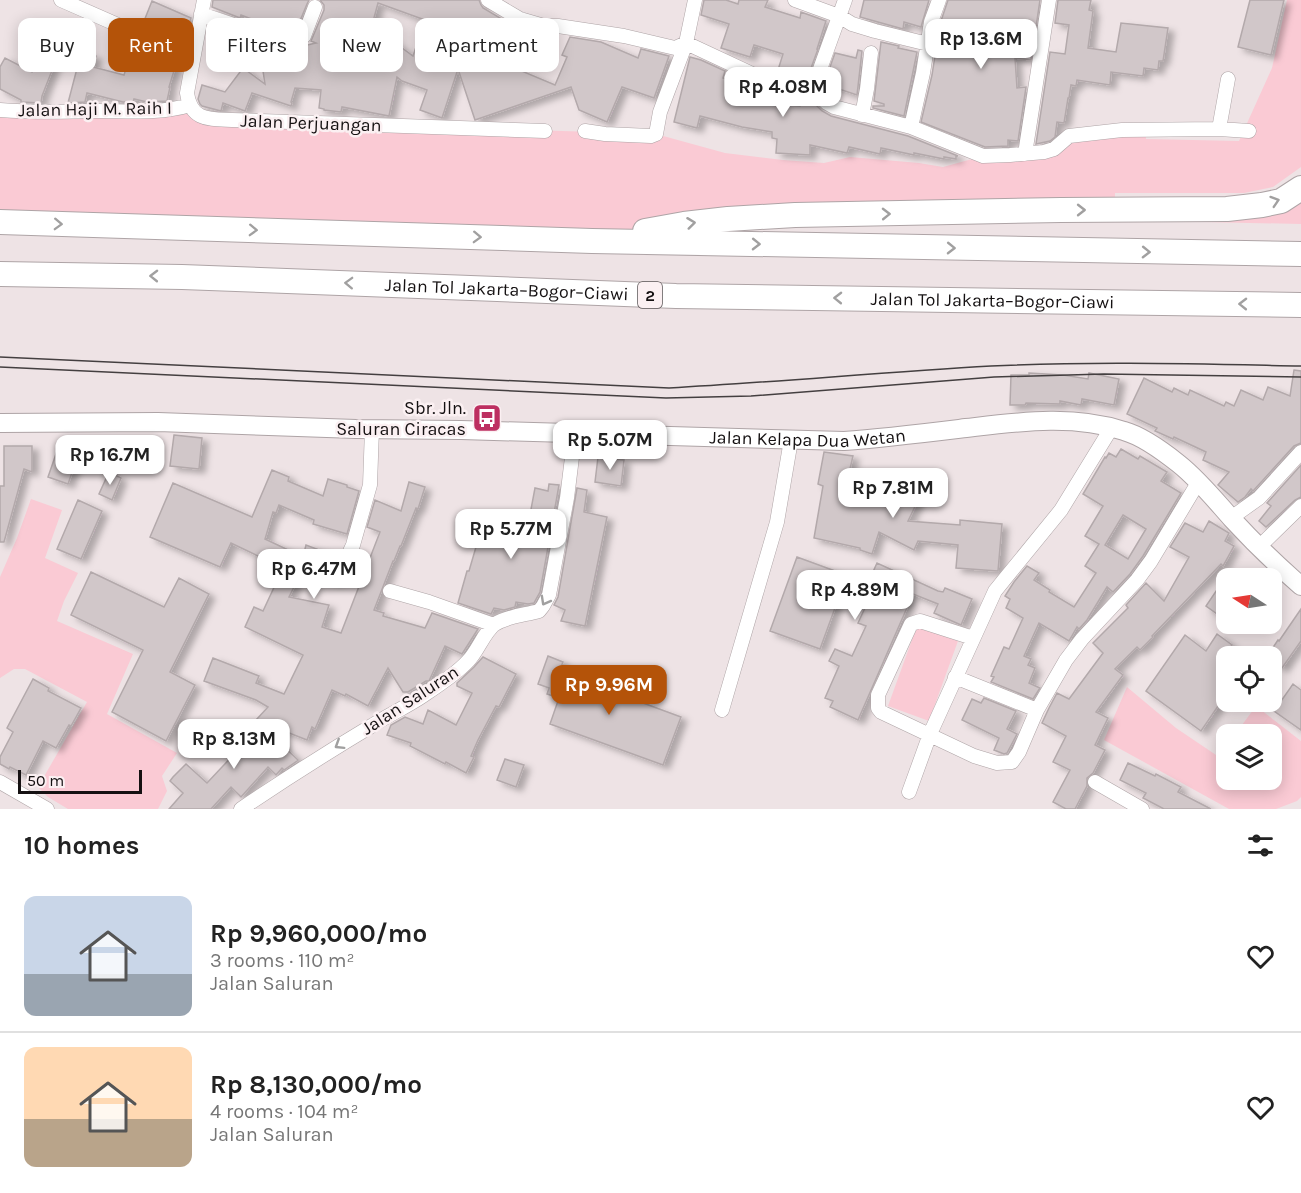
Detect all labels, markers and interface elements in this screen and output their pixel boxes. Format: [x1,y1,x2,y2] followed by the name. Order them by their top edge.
[18,18,96,72] chip: Buy
[108,18,194,72] chip: Rent
[206,18,308,72] chip: Filters
[320,18,403,72] chip: New
[415,18,559,72] chip: Apartment
[919,19,1043,70] pin: Rp 13.6M
[939,27,1023,50] text: Rp 13.6M
[721,67,845,118] pin: Rp 4.08M
[738,75,828,98] text: Rp 4.08M
[18,97,172,121] street label: Jalan Haji M. Raih I
[240,110,382,136] street label: Jalan Perjuangan
[1269,196,1280,208] one-way arrow
[1076,204,1085,216] one-way arrow
[881,207,890,220] one-way arrow
[54,217,63,230] one-way arrow
[687,218,696,230] one-way arrow
[249,224,258,236] one-way arrow
[473,231,482,244] one-way arrow
[751,238,760,250] one-way arrow
[946,242,955,254] one-way arrow
[1141,245,1150,258] one-way arrow
[149,270,158,283] one-way arrow
[384,274,629,305] street label: Jalan Tol Jakarta–Bogor–Ciawi
[344,277,353,290] one-way arrow
[638,282,662,308] road number: 2
[870,288,1115,313] street label: Jalan Tol Jakarta–Bogor–Ciawi
[833,292,842,304] one-way arrow
[1238,298,1247,311] one-way arrow
[336,397,466,440] place label: Sbr. Jln. Saluran Ciracas
[471,402,503,434] bus stop icon: Sbr. Jln. Saluran Ciracas
[548,420,672,471] pin: Rp 5.07M
[709,424,907,452] street label: Jalan Kelapa Dua Wetan
[567,428,653,451] text: Rp 5.07M
[48,435,172,486] pin: Rp 16.7M
[69,443,151,466] text: Rp 16.7M
[831,468,955,519] pin: Rp 7.81M
[852,476,934,499] text: Rp 7.81M
[449,509,573,560] pin: Rp 5.77M
[469,517,553,540] text: Rp 5.77M
[252,549,376,600] pin: Rp 6.47M
[271,557,357,580] text: Rp 6.47M
[1216,568,1282,634] north arrow
[1216,568,1282,790] map controls
[793,570,917,621] pin: Rp 4.89M
[811,578,899,601] text: Rp 4.89M
[541,595,552,605] one-way arrow
[1216,646,1282,712] button: locate
[357,660,463,740] street label: Jalan Saluran
[547,665,671,716] pin: Rp 9.96M
[565,673,653,696] text: Rp 9.96M
[172,719,296,770] pin: Rp 8.13M
[1216,724,1282,790] button: layers
[192,727,276,750] text: Rp 8.13M
[335,738,345,750] one-way arrow
[18,767,142,794] scale bar
[27,771,64,790] text: 50 m
[1244,829,1277,862] icon: filters
[24,830,139,861] text: 10 homes
[210,918,427,949] text: Rp 9,960,000/mo
[72,920,144,992] icon: home
[1244,940,1277,973] icon: heart
[210,949,355,972] text: 3 rooms · 110 m²
[210,972,334,995] text: Jalan Saluran
[210,1069,422,1100] text: Rp 8,130,000/mo
[72,1071,144,1143] icon: home
[1244,1091,1277,1124] icon: heart
[210,1100,358,1123] text: 4 rooms · 104 m²
[210,1123,334,1146] text: Jalan Saluran

